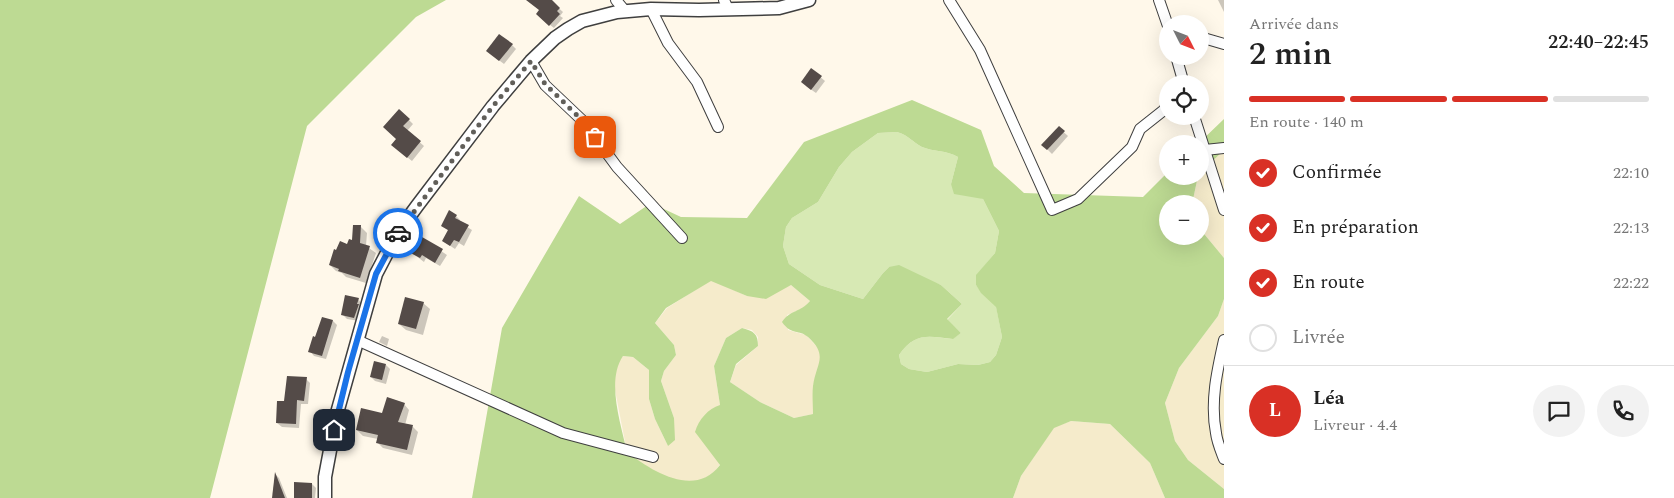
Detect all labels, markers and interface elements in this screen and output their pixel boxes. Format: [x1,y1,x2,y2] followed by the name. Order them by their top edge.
[1249,12,1339,36] text: Arrivée dans
[1159,15,1209,65] north arrow
[1159,15,1209,245] map controls
[1548,28,1649,57] text: 22:40–22:45
[1249,30,1332,79] text: 2 min
[1159,75,1209,125] button: locate
[1249,110,1364,134] text: En route · 140 m
[574,116,616,158] pin
[581,123,609,151] icon: bag
[1159,135,1209,185] button: +
[1292,158,1382,187] text: Confirmée
[1249,159,1277,187] icon: check
[1613,161,1649,185] text: 22:10
[1159,195,1209,245] button: −
[373,208,423,258] courier
[1292,213,1419,242] text: En préparation
[1249,214,1277,242] icon: check
[1613,216,1649,240] text: 22:13
[384,219,412,247] icon: car
[1292,268,1365,297] text: En route
[1249,269,1277,297] icon: check
[1613,271,1649,295] text: 22:22
[1292,323,1345,352] text: Livrée
[1313,384,1345,413] text: Léa
[1533,385,1585,437] button: chat
[1597,385,1649,437] button: phone
[1269,396,1281,425] text: L
[313,409,355,451] pin
[1313,413,1397,437] text: Livreur · 4.4
[320,416,348,444] icon: home

